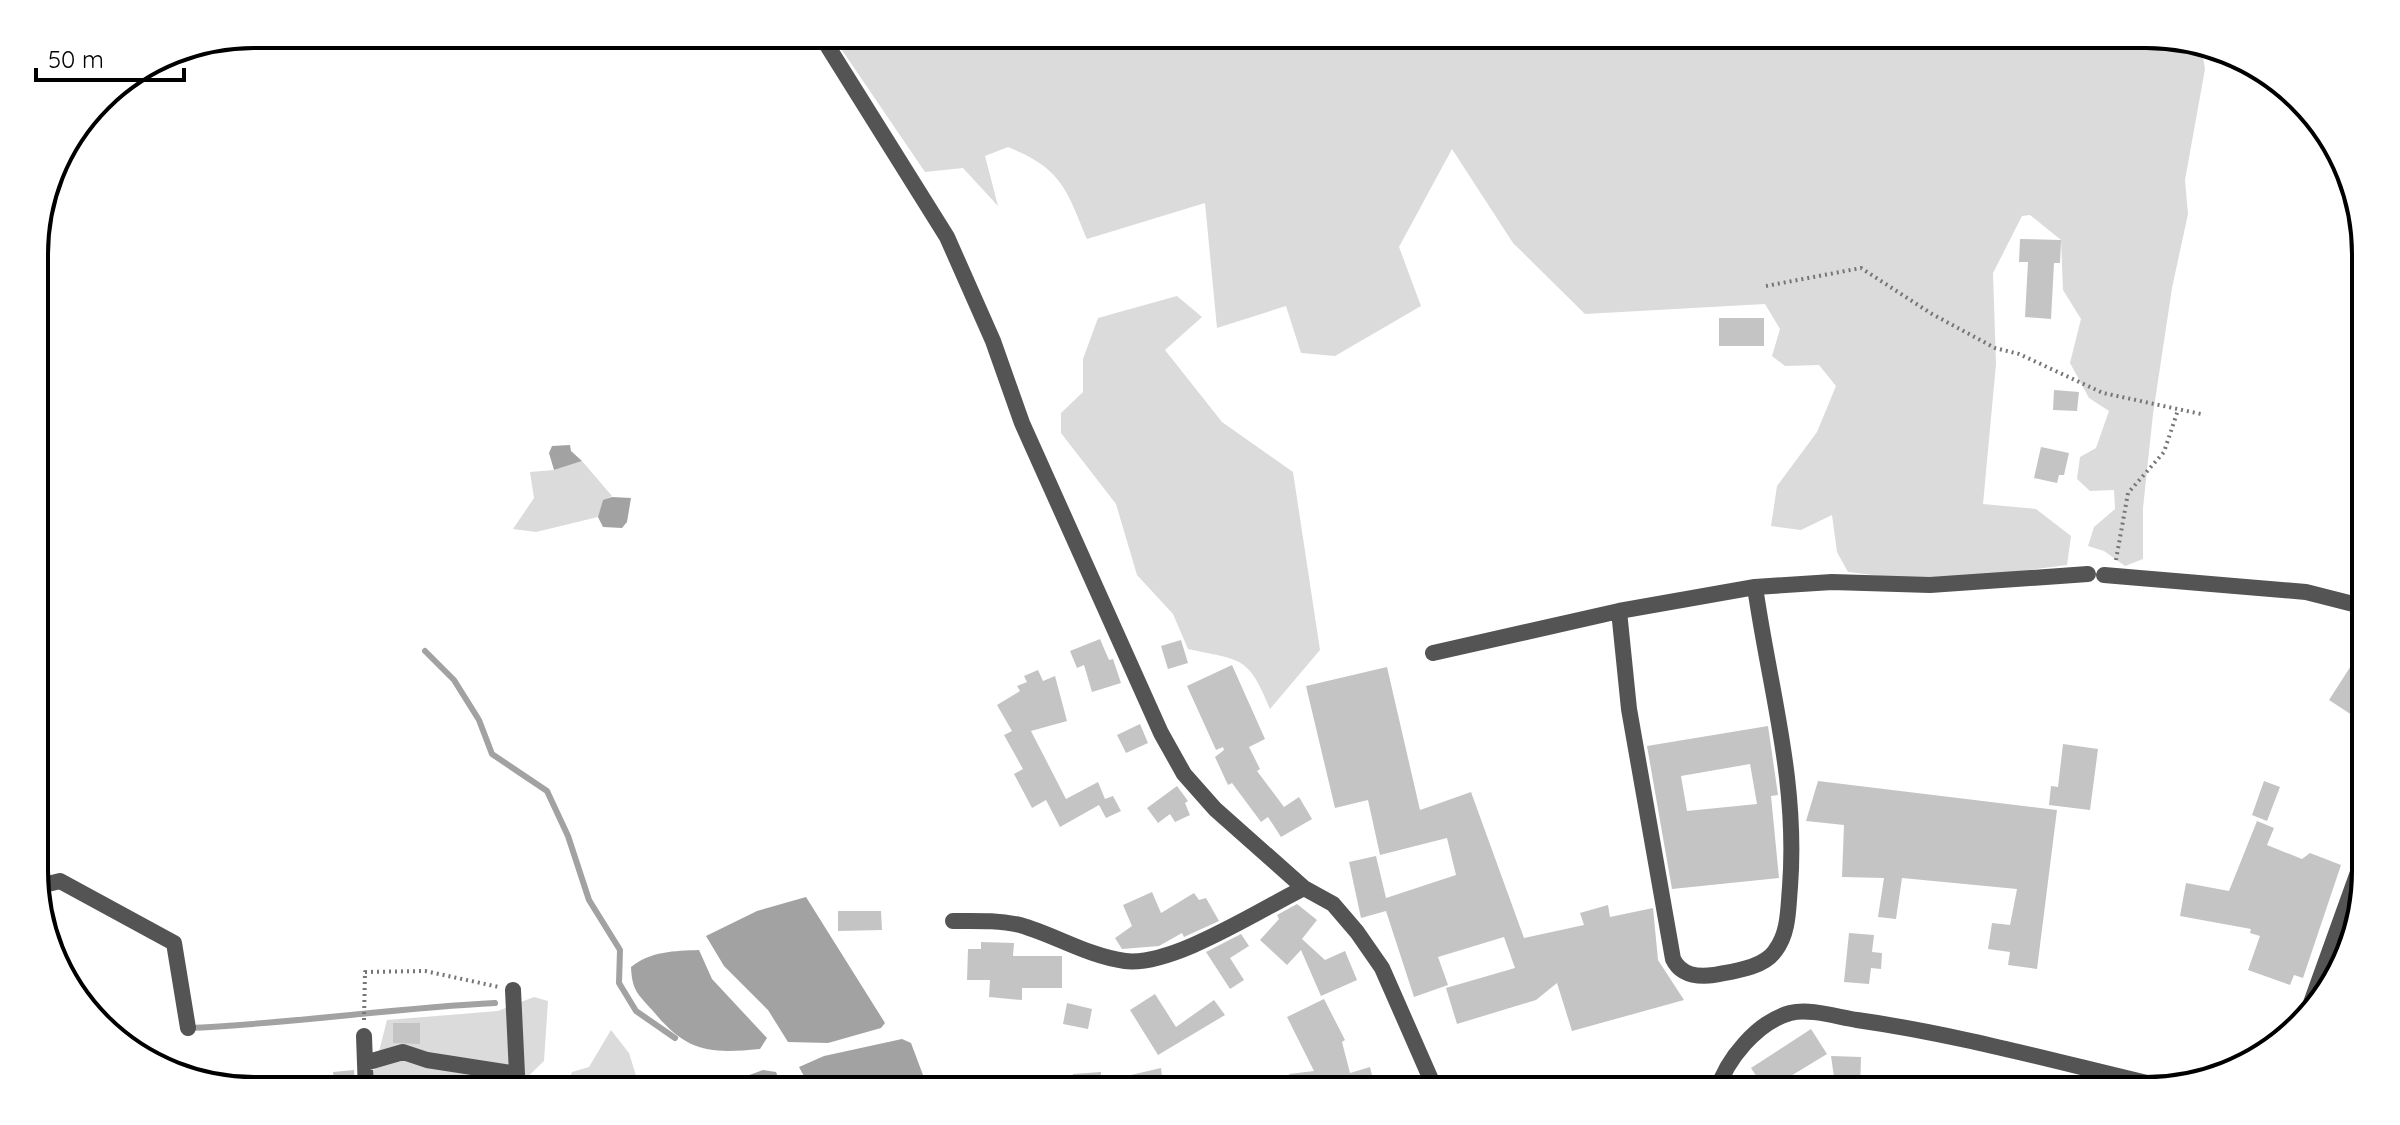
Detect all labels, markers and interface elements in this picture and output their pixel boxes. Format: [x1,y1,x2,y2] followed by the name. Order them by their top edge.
[36,32,184,82] scale bar
[48,44,104,74] text: 50 m

